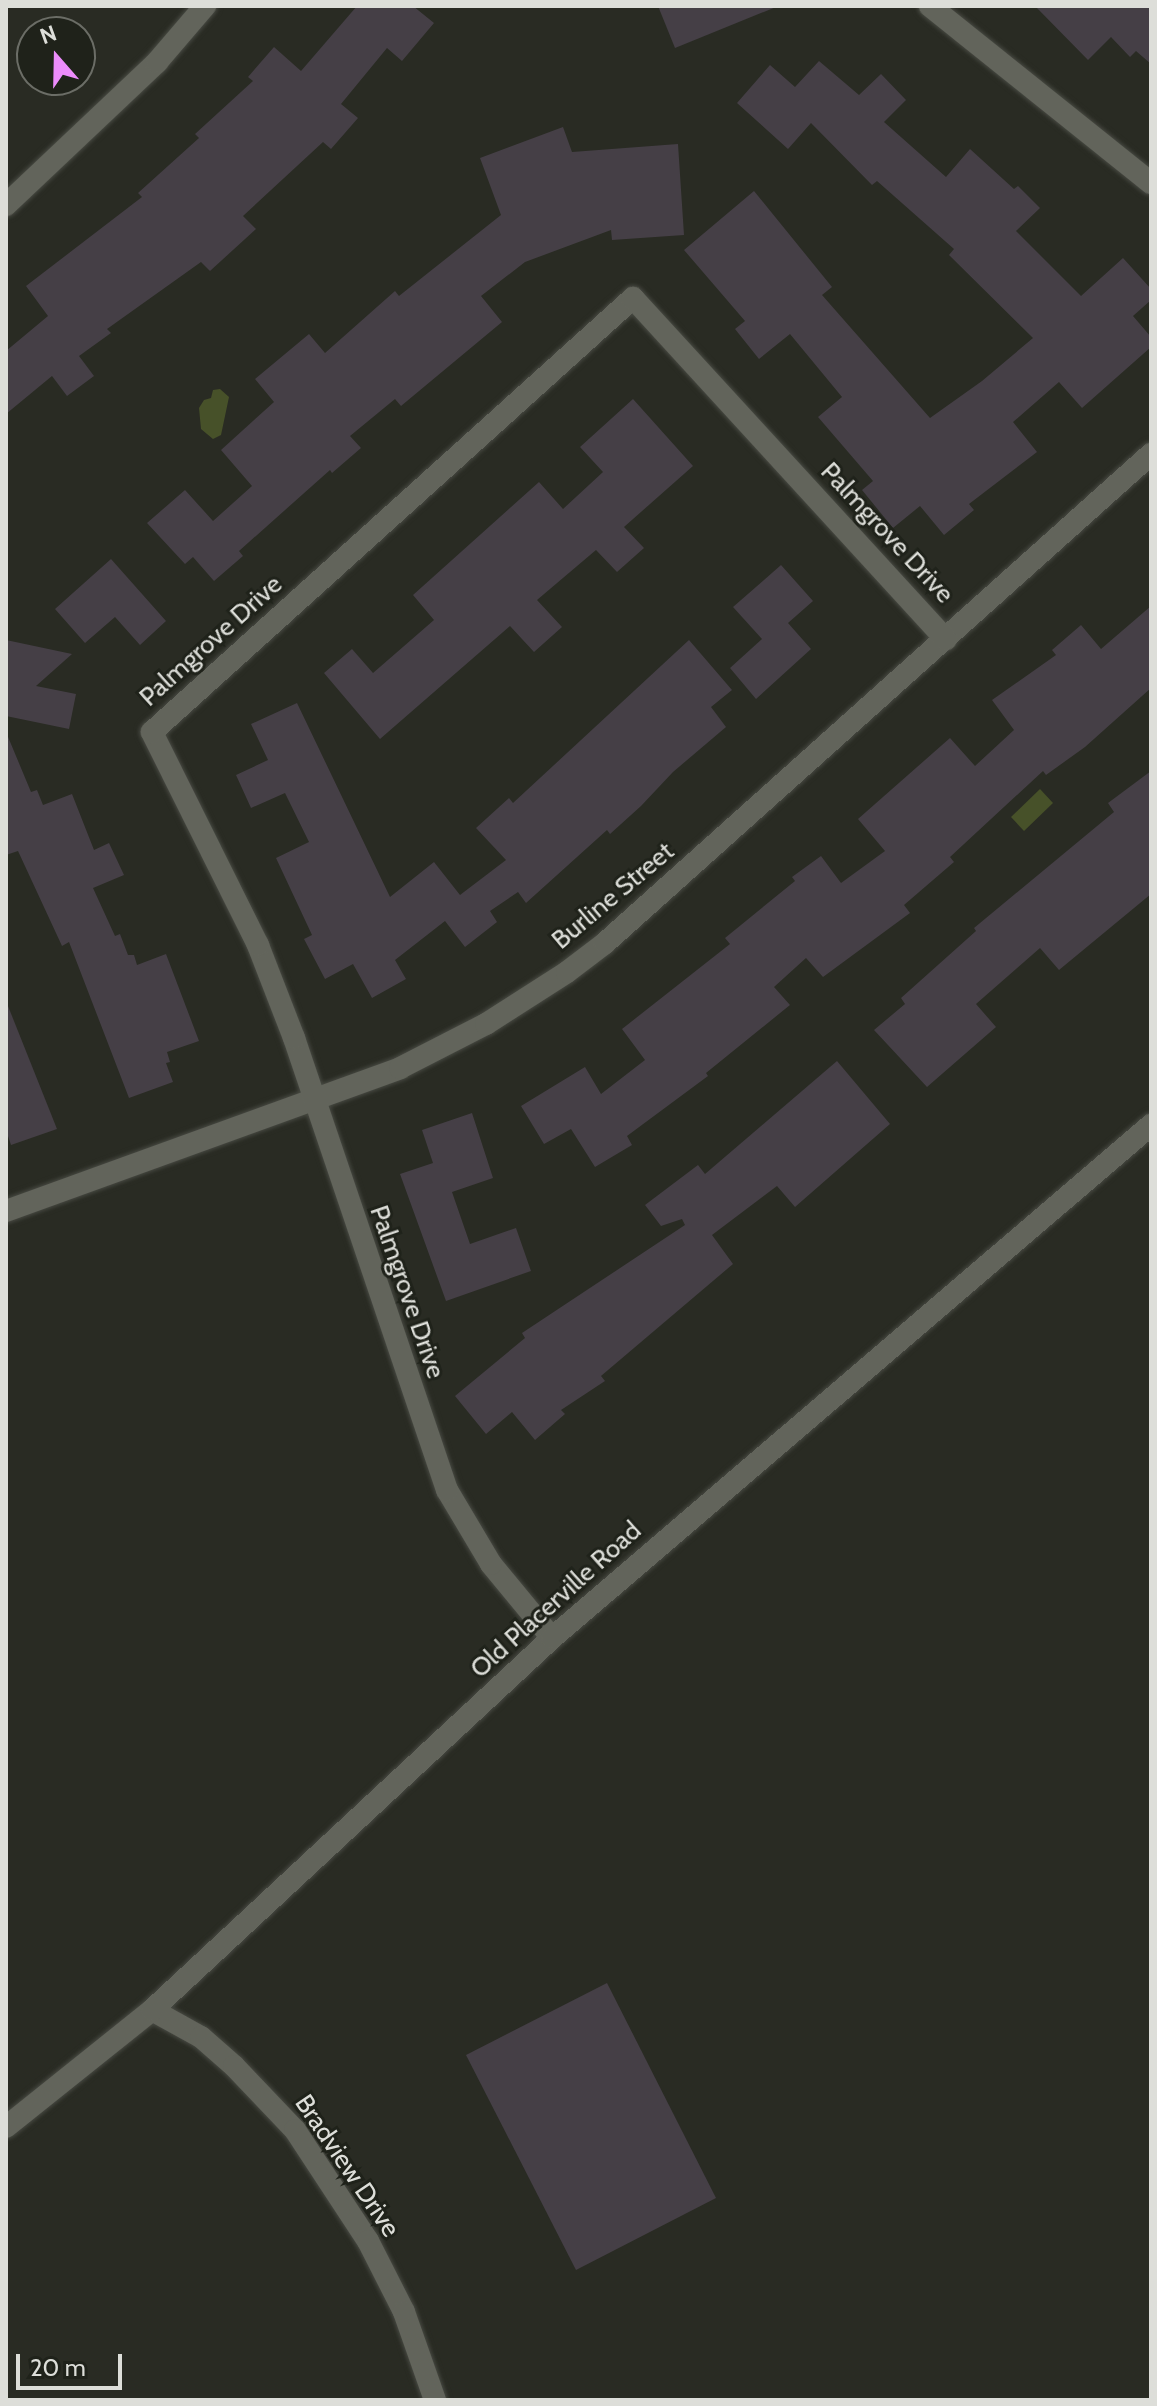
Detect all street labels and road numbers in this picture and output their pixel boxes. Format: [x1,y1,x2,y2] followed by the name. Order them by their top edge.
[814,456,960,610] street label: Palmgrove Drive
[133,569,289,713] street label: Palmgrove Drive
[546,836,680,956] street label: Burline Street
[363,1201,451,1383] street label: Palmgrove Drive
[464,1515,648,1685] street label: Old Placerville Road
[288,2089,406,2243] street label: Bradview Drive

